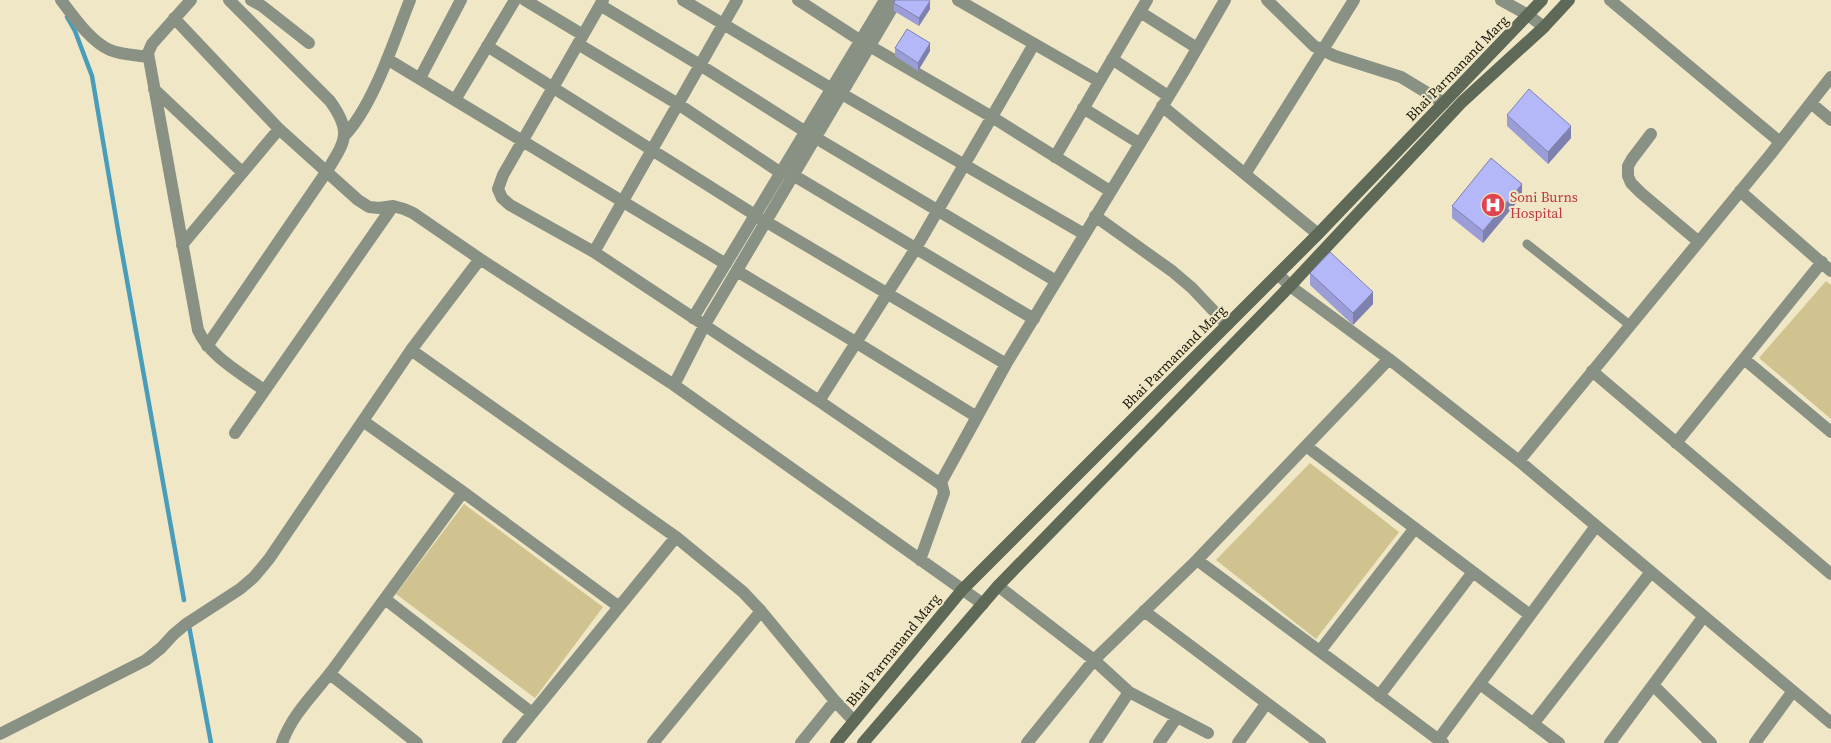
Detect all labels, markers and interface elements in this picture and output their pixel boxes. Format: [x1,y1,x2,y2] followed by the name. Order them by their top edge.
[1401,11,1513,125] street label: Bhai Parmanand Marg
[1510,187,1578,223] place label: Soni Burns Hospital
[1480,192,1506,218] hospital icon: Soni Burns Hospital
[1117,300,1231,414] street label: Bhai Parmanand Marg
[841,589,945,711] street label: Bhai Parmanand Marg

